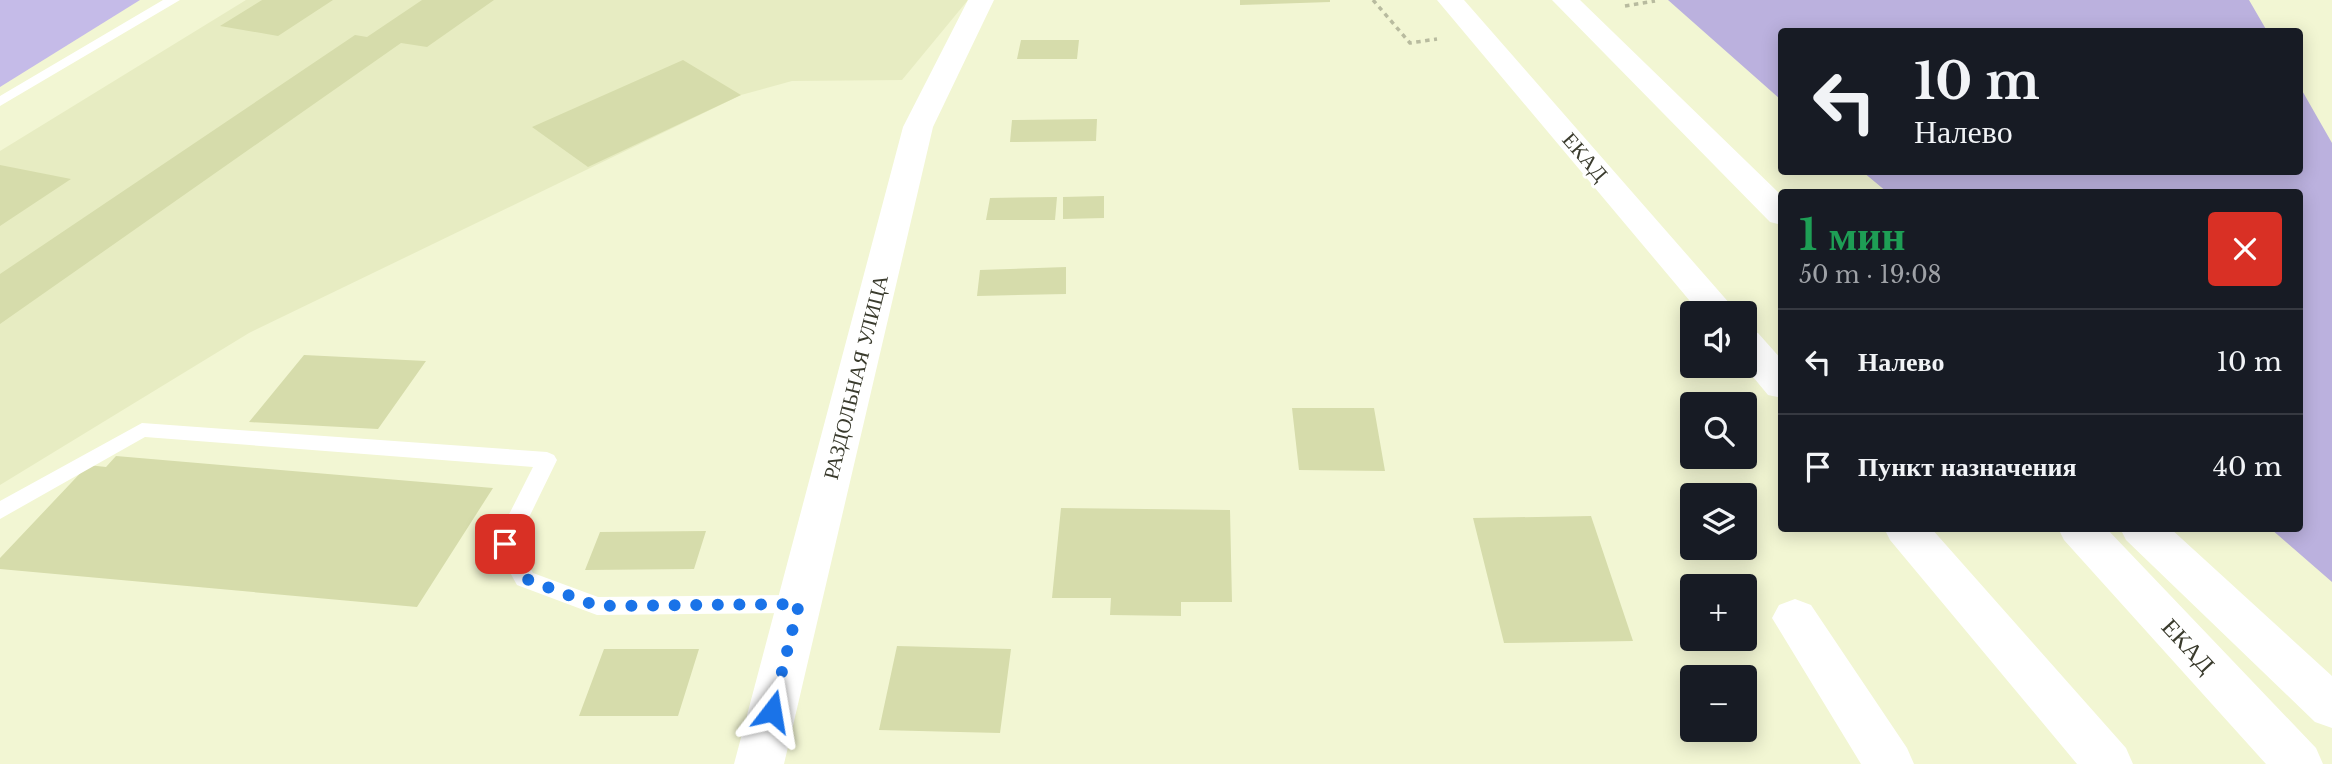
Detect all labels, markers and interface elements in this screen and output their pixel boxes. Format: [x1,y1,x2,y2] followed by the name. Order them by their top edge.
[1914,51,2040,112] text: 10 m
[1799,56,1890,147] icon: left
[1914,112,2013,152] text: Налево
[1557,127,1613,187] street label: ЕКАД
[1799,209,1906,261] text: 1 мин
[2208,212,2282,286] button: close
[1799,261,1942,289] text: 50 m · 19:08
[818,271,894,482] street label: РАЗДОЛЬНАЯ УЛИЦА
[1680,301,1757,742] map controls
[1680,301,1757,378] button: sound
[1799,343,1837,381] icon: left
[1858,346,1944,378] text: Налево
[2216,346,2282,378] text: 10 m
[1680,392,1757,469] button: search
[1799,448,1837,486] icon: arrive
[1858,451,2076,483] text: Пункт назначения
[2213,451,2282,483] text: 40 m
[1680,483,1757,560] button: layers
[475,514,535,574] pin
[486,525,524,563] icon: arrive
[1680,574,1757,651] button: +
[2156,612,2221,679] street label: ЕКАД
[1680,665,1757,742] button: −
[735,674,809,748] position arrow

